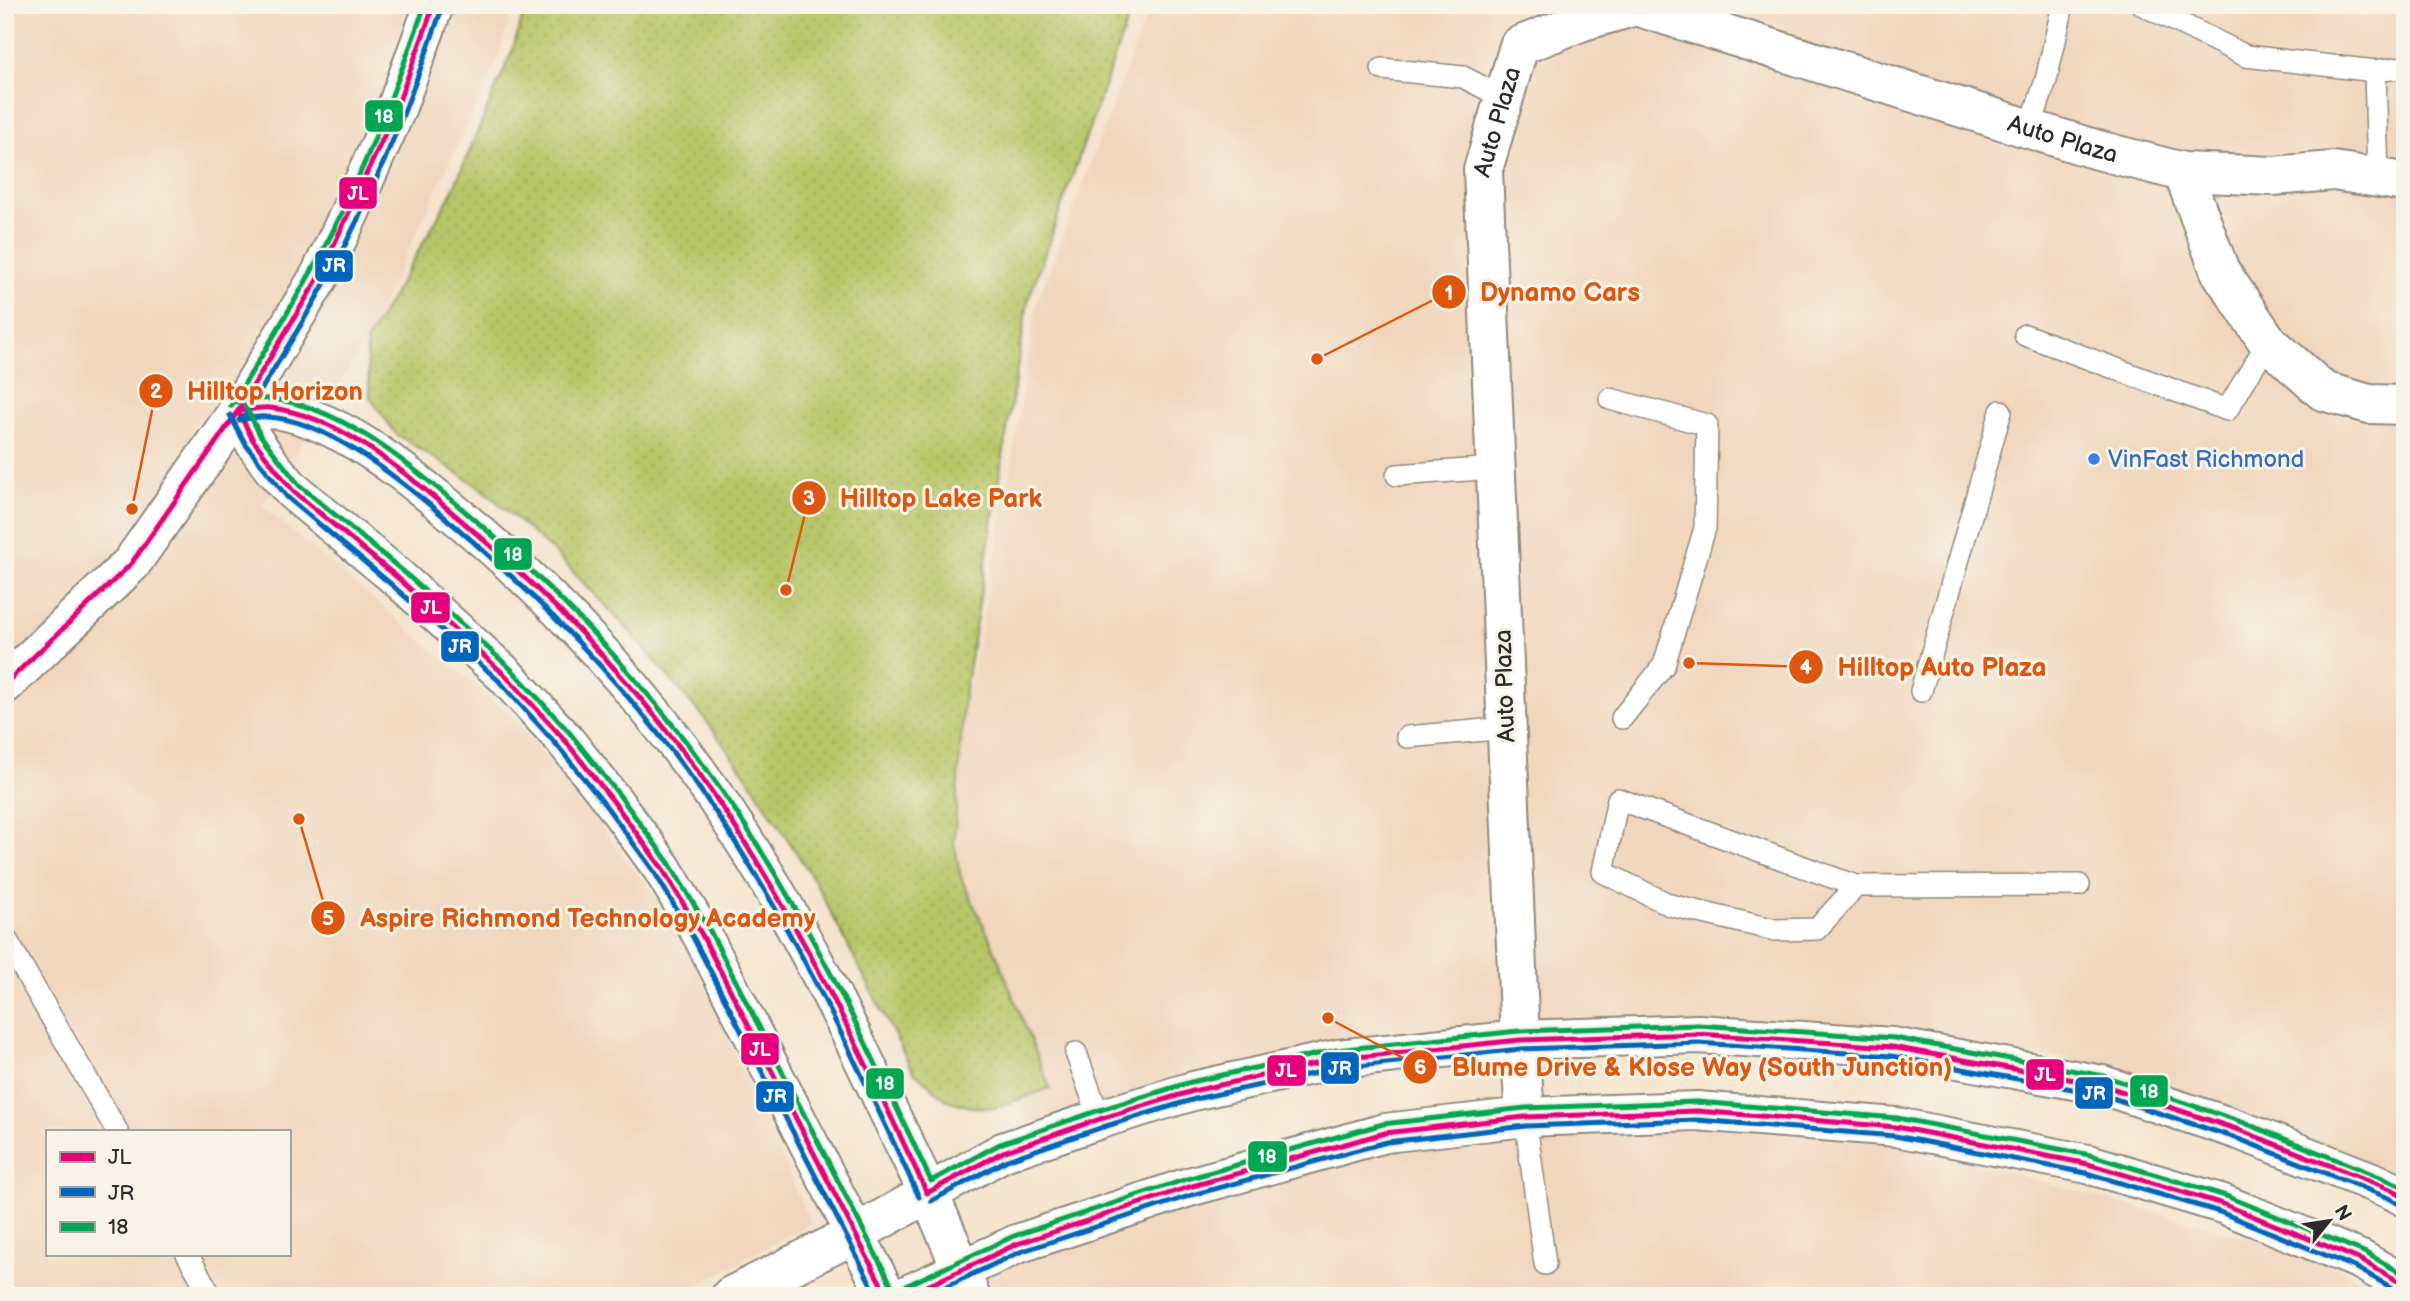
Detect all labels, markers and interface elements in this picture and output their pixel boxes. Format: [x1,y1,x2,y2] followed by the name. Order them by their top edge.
[1467,64,1527,180] street label: Auto Plaza
[364,99,404,133] line badge: 18
[374,106,394,129] text: 18
[2004,109,2121,169] street label: Auto Plaza
[338,176,378,210] line badge: JL
[347,183,369,206] text: JL
[314,249,354,283] line badge: JR
[322,255,346,278] text: JR
[1431,269,1654,316] callout: Dynamo Cars
[1480,278,1640,309] text: Dynamo Cars
[1445,281,1453,306] text: 1
[138,367,377,414] callout: Hilltop Horizon
[187,377,363,408] text: Hilltop Horizon
[150,379,163,404] text: 2
[2108,445,2304,474] place label: VinFast Richmond
[2086,451,2102,467] marker: VinFast Richmond
[791,475,1057,522] callout: Hilltop Lake Park
[840,484,1043,515] text: Hilltop Lake Park
[803,486,815,511] text: 3
[493,537,533,571] line badge: 18
[503,544,523,567] text: 18
[410,591,451,624] line badge: JL
[420,597,442,620] text: JL
[1489,629,1521,743] street label: Auto Plaza
[440,630,480,663] line badge: JR
[448,636,472,659] text: JR
[1788,643,2060,690] callout: Hilltop Auto Plaza
[1838,653,2046,684] text: Hilltop Auto Plaza
[1800,655,1813,680] text: 4
[311,894,830,941] callout: Aspire Richmond Technology Academy
[359,904,816,935] text: Aspire Richmond Technology Academy
[322,906,334,931] text: 5
[740,1032,780,1066] line badge: JL
[749,1039,771,1062] text: JL
[1403,1043,1967,1090] callout: Blume Drive & Klose Way (South Junction)
[1320,1051,1360,1085] line badge: JR
[1452,1053,1952,1084] text: Blume Drive & Klose Way (South Junction)
[1266,1054,1307,1087] line badge: JL
[1414,1055,1426,1080] text: 6
[1328,1058,1352,1081] text: JR
[2025,1058,2065,1091] line badge: JL
[1275,1060,1297,1083] text: JL
[2034,1064,2056,1087] text: JL
[865,1067,905,1100] line badge: 18
[875,1073,895,1096] text: 18
[2129,1074,2169,1108] line badge: 18
[2074,1076,2114,1110] line badge: JR
[755,1080,795,1113] line badge: JR
[2139,1081,2159,1104] text: 18
[2082,1083,2106,1106] text: JR
[763,1086,787,1109] text: JR
[46,1130,290,1256] legend
[1247,1140,1288,1173] line badge: 18
[108,1145,131,1170] text: JL
[1257,1146,1277,1169] text: 18
[108,1181,134,1206] text: JR
[2294,1186,2364,1256] north arrow
[2329,1201,2356,1225] text: N
[108,1215,128,1240] text: 18

